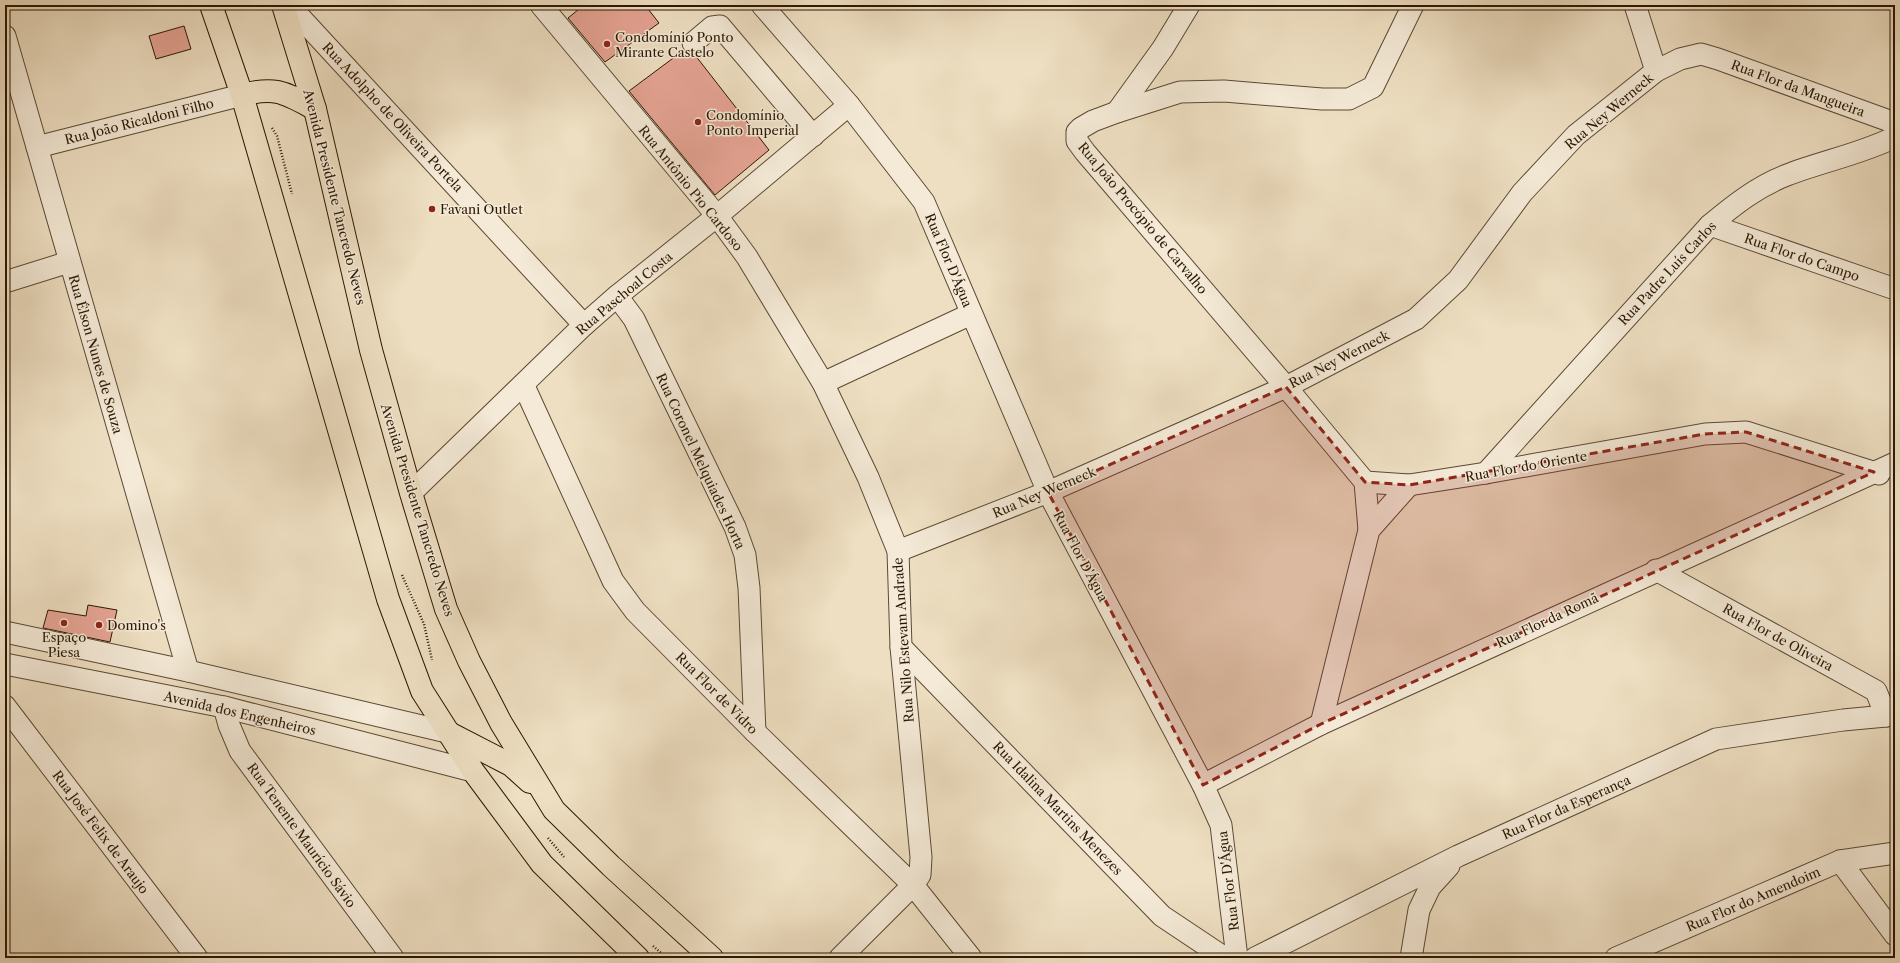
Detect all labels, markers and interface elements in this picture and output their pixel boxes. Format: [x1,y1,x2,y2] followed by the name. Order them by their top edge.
[615,29,734,60] place label: Condomínio Ponto Mirante Castelo
[319,39,467,195] street label: Rua Adolpho de Oliveira Portela
[602,39,612,49] marker: Condomínio Ponto Mirante Castelo
[1729,56,1867,120] street label: Rua Flor da Mangueira
[1562,69,1657,153] street label: Rua Ney Werneck
[300,87,370,307] street label: Avenida Presidente Tancredo Neves
[63,95,215,147] street label: Rua João Ricaldoni Filho
[706,107,799,138] place label: Condomínio Ponto Imperial
[693,117,703,127] marker: Condomínio Ponto Imperial
[635,122,747,254] street label: Rua Antônio Pio Cardoso
[1075,139,1211,297] street label: Rua João Procópio de Carvalho
[440,201,523,217] place label: Favani Outlet
[427,204,437,214] marker: Favani Outlet
[922,211,976,310] street label: Rua Flor D'Água
[1615,217,1720,328] street label: Rua Padre Luís Carlos
[1742,230,1862,284] street label: Rua Flor do Campo
[573,248,675,338] street label: Rua Paschoal Costa
[66,273,126,436] street label: Rua Élson Nunes de Souza
[1286,327,1392,391] street label: Rua Ney Werneck
[653,370,749,552] street label: Rua Coronel Melquiades Horta
[378,401,458,619] street label: Avenida Presidente Tancredo Neves
[1464,447,1588,485] street label: Rua Flor do Oriente
[990,463,1098,521] street label: Rua Ney Werneck
[1050,508,1112,604] street label: Rua Flor D'Água
[889,557,917,723] street label: Rua Nilo Estevam Andrade
[1493,589,1601,651] street label: Rua Flor da Romã
[1720,600,1836,674] street label: Rua Flor de Oliveira
[107,617,166,633] place label: Domino's
[59,618,69,628] marker: Espaço Piesa
[94,620,104,630] marker: Domino's
[42,629,86,660] place label: Espaço Piesa
[673,649,761,737] street label: Rua Flor de Vidro
[161,687,318,738] street label: Avenida dos Engenheiros
[990,738,1126,878] street label: Rua Idalina Martins Menezes
[244,760,360,910] street label: Rua Tenente Maurício Sávio
[49,767,153,897] street label: Rua José Felix de Araujo
[1499,771,1633,843] street label: Rua Flor da Esperança
[1214,830,1242,932] street label: Rua Flor D'Água
[1683,863,1823,935] street label: Rua Flor do Amendoim

